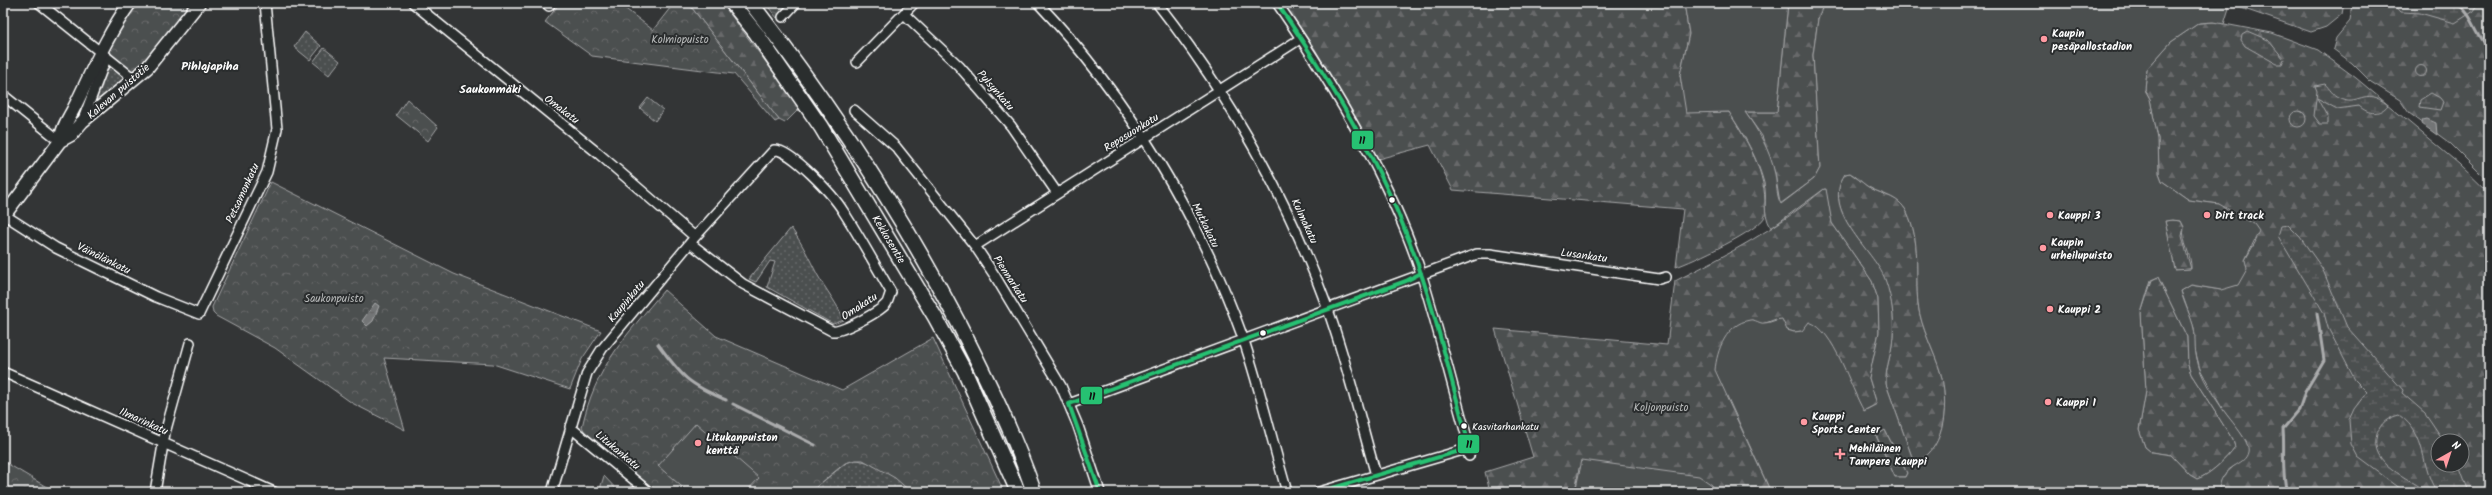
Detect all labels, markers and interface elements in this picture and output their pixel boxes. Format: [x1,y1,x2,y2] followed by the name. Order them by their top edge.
[2051,25,2132,56] place label: Kaupin pesäpallostadion
[651,31,709,49] park label: Kolmiopuisto
[2039,34,2049,44] marker: Kaupin pesäpallostadion
[181,57,239,76] district label: Pihlajapiha
[83,59,154,124] street label: Kalevan puistotie
[972,66,1019,116] street label: Pylsynkatu
[459,80,522,99] district label: Saukonmäki
[540,90,584,130] street label: Omakatu
[1100,108,1163,157] street label: Reposuonkatu
[1351,130,1374,150] line badge: 11
[1359,132,1366,150] text: 11
[221,160,265,226] street label: Petsamonkatu
[1387,195,1397,205] unlabelled marker
[1286,196,1323,248] street label: Kulmakatu
[1186,200,1224,252] street label: Mutkakatu
[2058,207,2101,225] place label: Kauppi 3
[2215,207,2264,225] place label: Dirt track
[2045,210,2055,220] marker: Kauppi 3
[2202,210,2212,220] marker: Dirt track
[867,212,910,267] street label: Kekkosentie
[2051,234,2112,265] place label: Kaupin urheilupuisto
[73,238,134,280] street label: Väinölänkatu
[2038,243,2048,253] marker: Kaupin urheilupuisto
[1559,244,1609,268] street label: Lusankatu
[988,252,1033,308] street label: Piennarkatu
[604,276,650,327] street label: Kaupinkatu
[838,288,882,325] street label: Omakatu
[304,290,364,308] park label: Saukonpuisto
[2058,301,2101,319] place label: Kauppi 2
[2045,304,2055,314] marker: Kauppi 2
[1258,328,1268,338] unlabelled marker
[1080,386,1103,405] line badge: 11
[1089,388,1096,406] text: 11
[2056,394,2097,412] place label: Kauppi 1
[2043,397,2053,407] marker: Kauppi 1
[1634,399,1688,417] park label: Koljonpuisto
[116,403,172,441] street label: Ilmarinkatu
[1812,408,1881,439] place label: Kauppi Sports Center
[1799,417,1809,427] marker: Kauppi Sports Center
[1472,419,1539,435] place label: Kasvitarhankatu
[1459,421,1469,431] marker: Kasvitarhankatu
[591,426,644,476] street label: Litukankatu
[706,429,778,460] place label: Litukanpuiston kenttä
[2430,433,2470,473] north arrow
[1457,434,1480,454] line badge: 11
[1466,436,1473,454] text: 11
[2447,437,2464,455] text: N
[693,438,703,448] marker: Litukanpuiston kenttä
[1849,440,1928,471] place label: Mehiläinen Tampere Kauppi
[1834,448,1846,460] marker: Mehiläinen Tampere Kauppi

